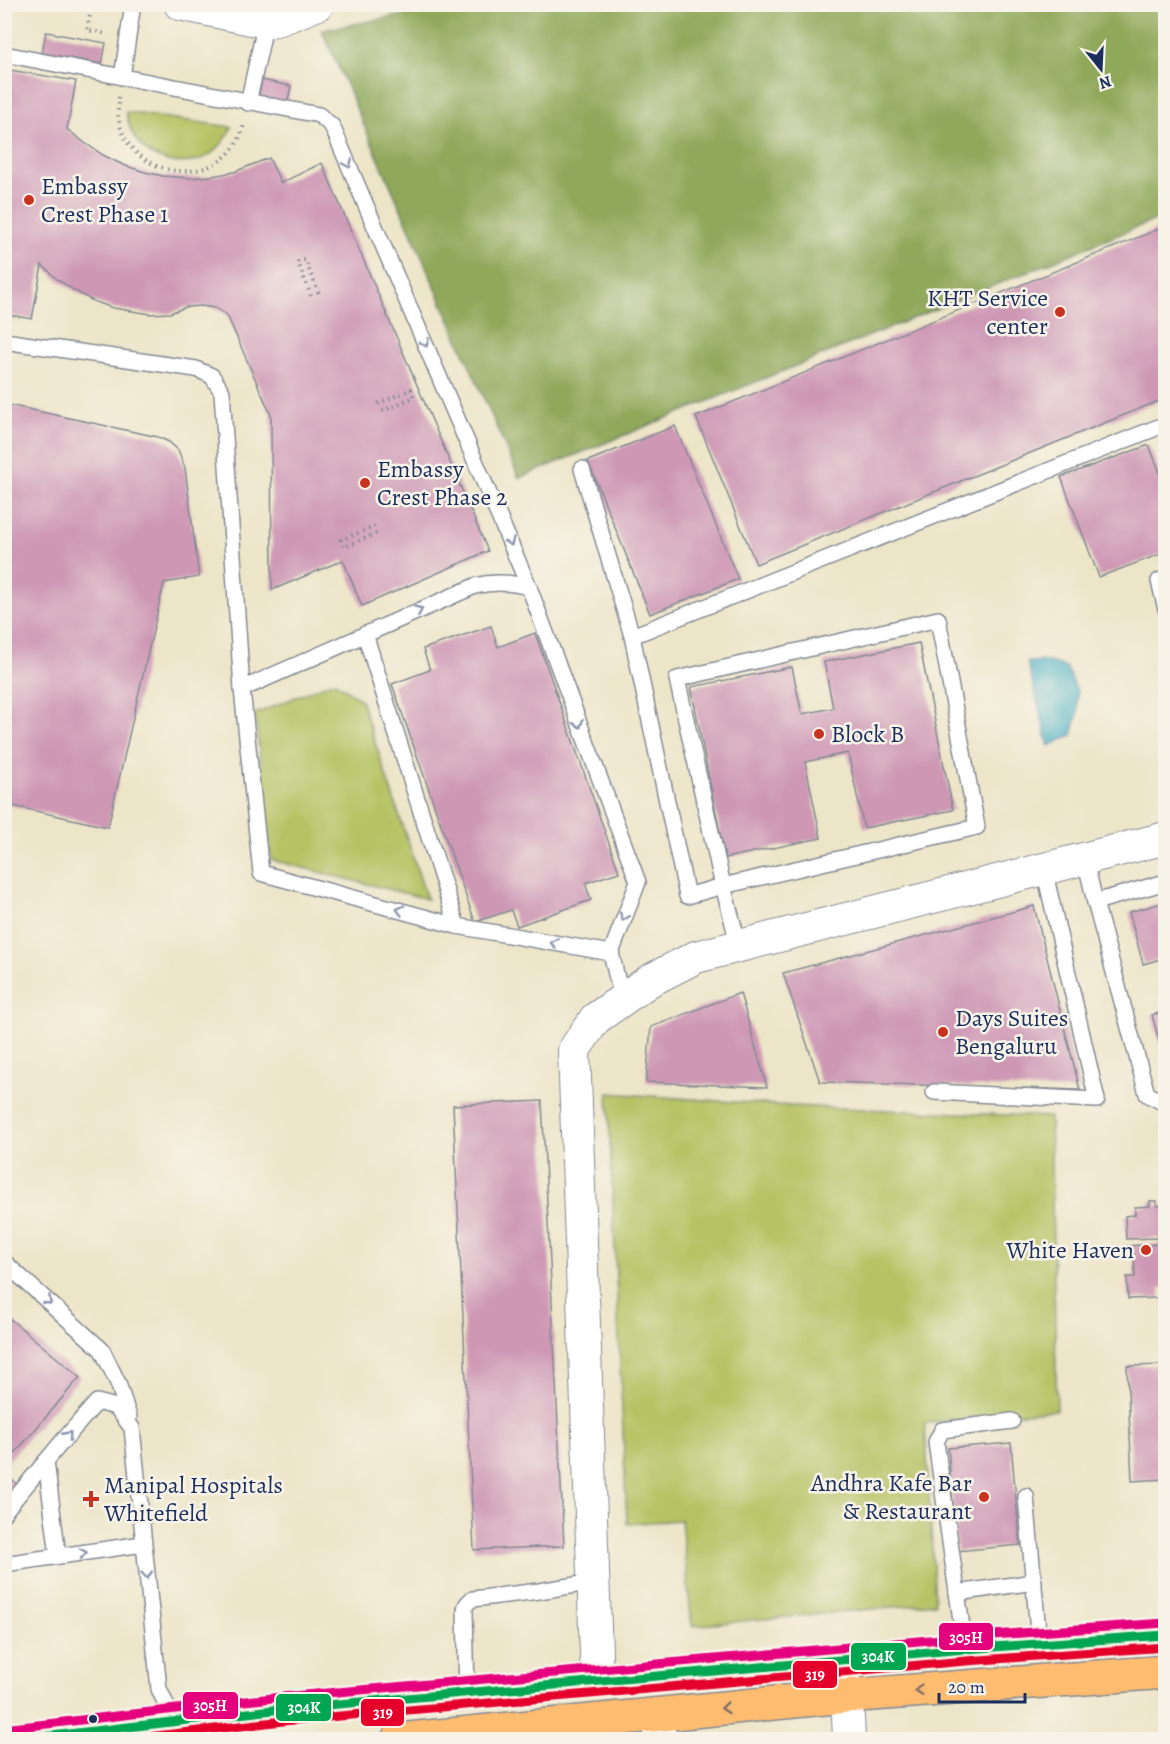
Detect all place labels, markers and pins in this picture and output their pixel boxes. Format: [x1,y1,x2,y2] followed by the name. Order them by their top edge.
[41,170,168,230] place label: Embassy Crest Phase 1
[22,193,36,207] marker: Embassy Crest Phase 1
[927,282,1048,342] place label: KHT Service center
[1053,305,1067,319] marker: KHT Service center
[377,453,507,513] place label: Embassy Crest Phase 2
[358,476,372,490] marker: Embassy Crest Phase 2
[831,718,904,750] place label: Block B
[812,727,826,741] marker: Block B
[955,1002,1069,1062] place label: Days Suites Bengaluru
[936,1025,950,1039] marker: Days Suites Bengaluru
[1005,1234,1134,1266] place label: White Haven
[1139,1243,1153,1257] marker: White Haven
[810,1467,972,1527] place label: Andhra Kafe Bar & Restaurant
[103,1469,283,1529] place label: Manipal Hospitals Whitefield
[82,1490,100,1508] marker: Manipal Hospitals Whitefield
[977,1490,991,1504] marker: Andhra Kafe Bar & Restaurant
[87,1713,99,1725] unlabelled marker

